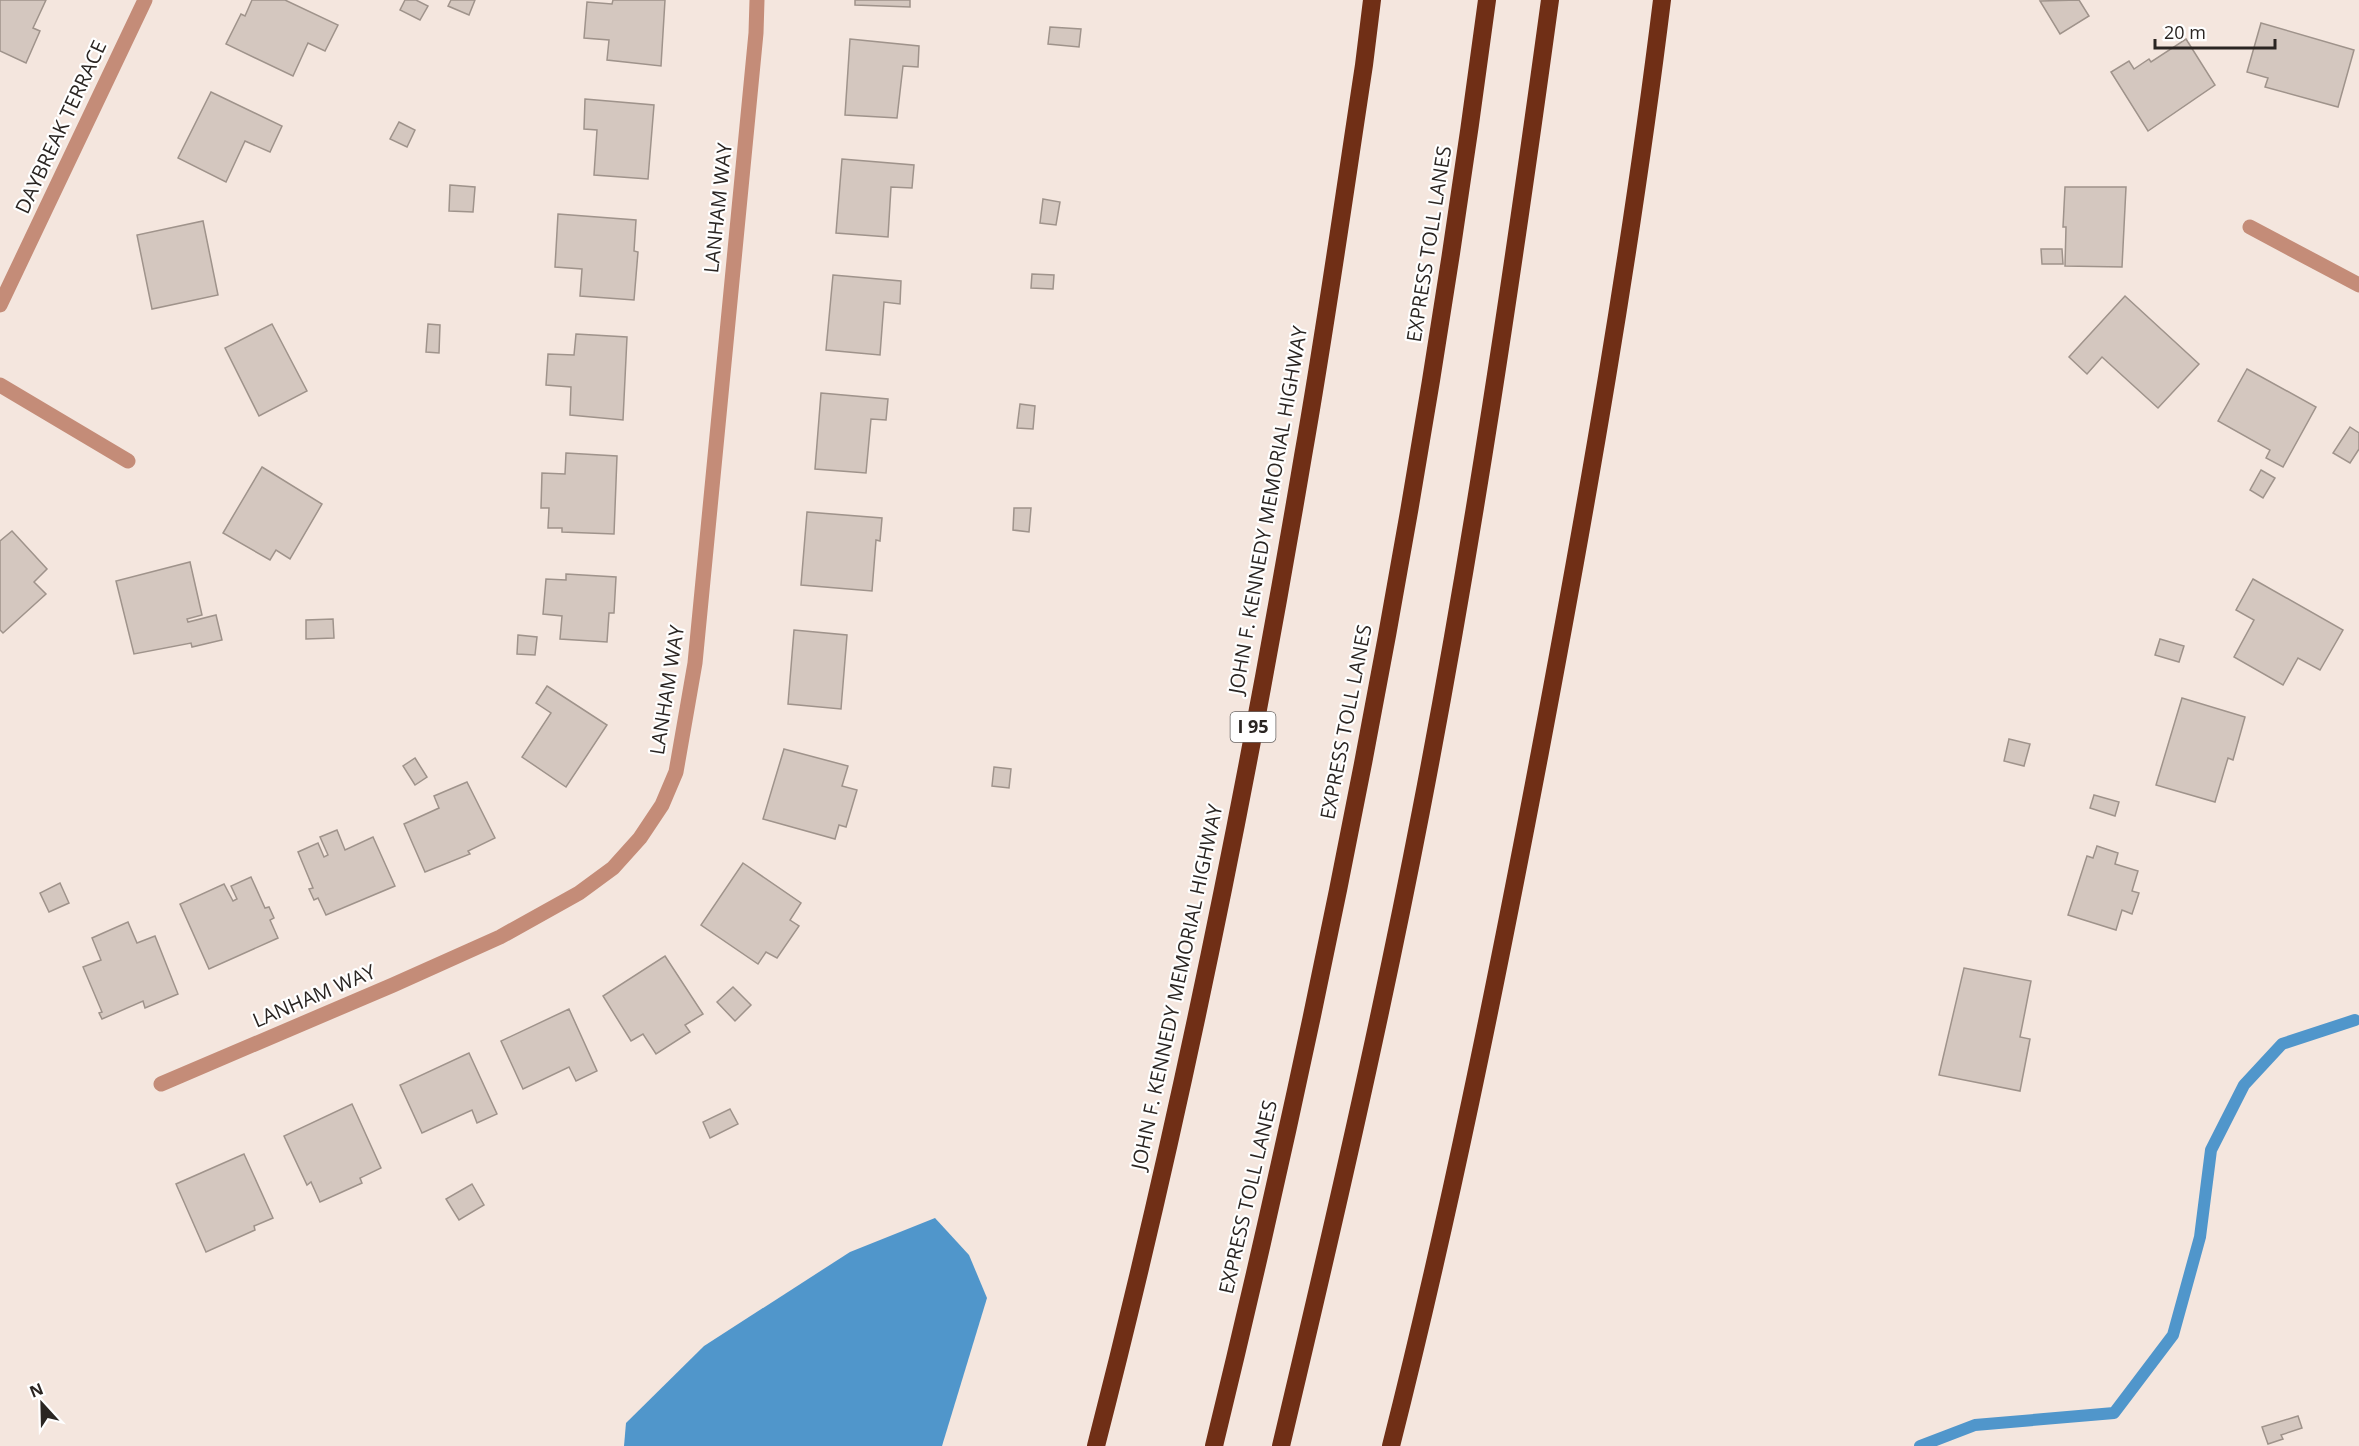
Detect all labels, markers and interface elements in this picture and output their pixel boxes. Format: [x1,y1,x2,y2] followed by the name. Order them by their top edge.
[2155,12,2275,50] scale bar
[2164,20,2206,44] text: 20 m
[9,36,113,218] street label: DAYBREAK TERRACE
[697,141,738,275] street label: LANHAM WAY
[1400,144,1457,344] street label: EXPRESS TOLL LANES
[1221,323,1313,698] street label: JOHN F. KENNEDY MEMORIAL HIGHWAY
[643,622,690,757] street label: LANHAM WAY
[1313,622,1378,822] street label: EXPRESS TOLL LANES
[1230,712,1276,742] road number: I 95
[1124,801,1229,1174] street label: JOHN F. KENNEDY MEMORIAL HIGHWAY
[248,957,380,1034] street label: LANHAM WAY
[1212,1097,1283,1296] street label: EXPRESS TOLL LANES
[12,1374,72,1434] north arrow
[26,1377,47,1403] text: N

